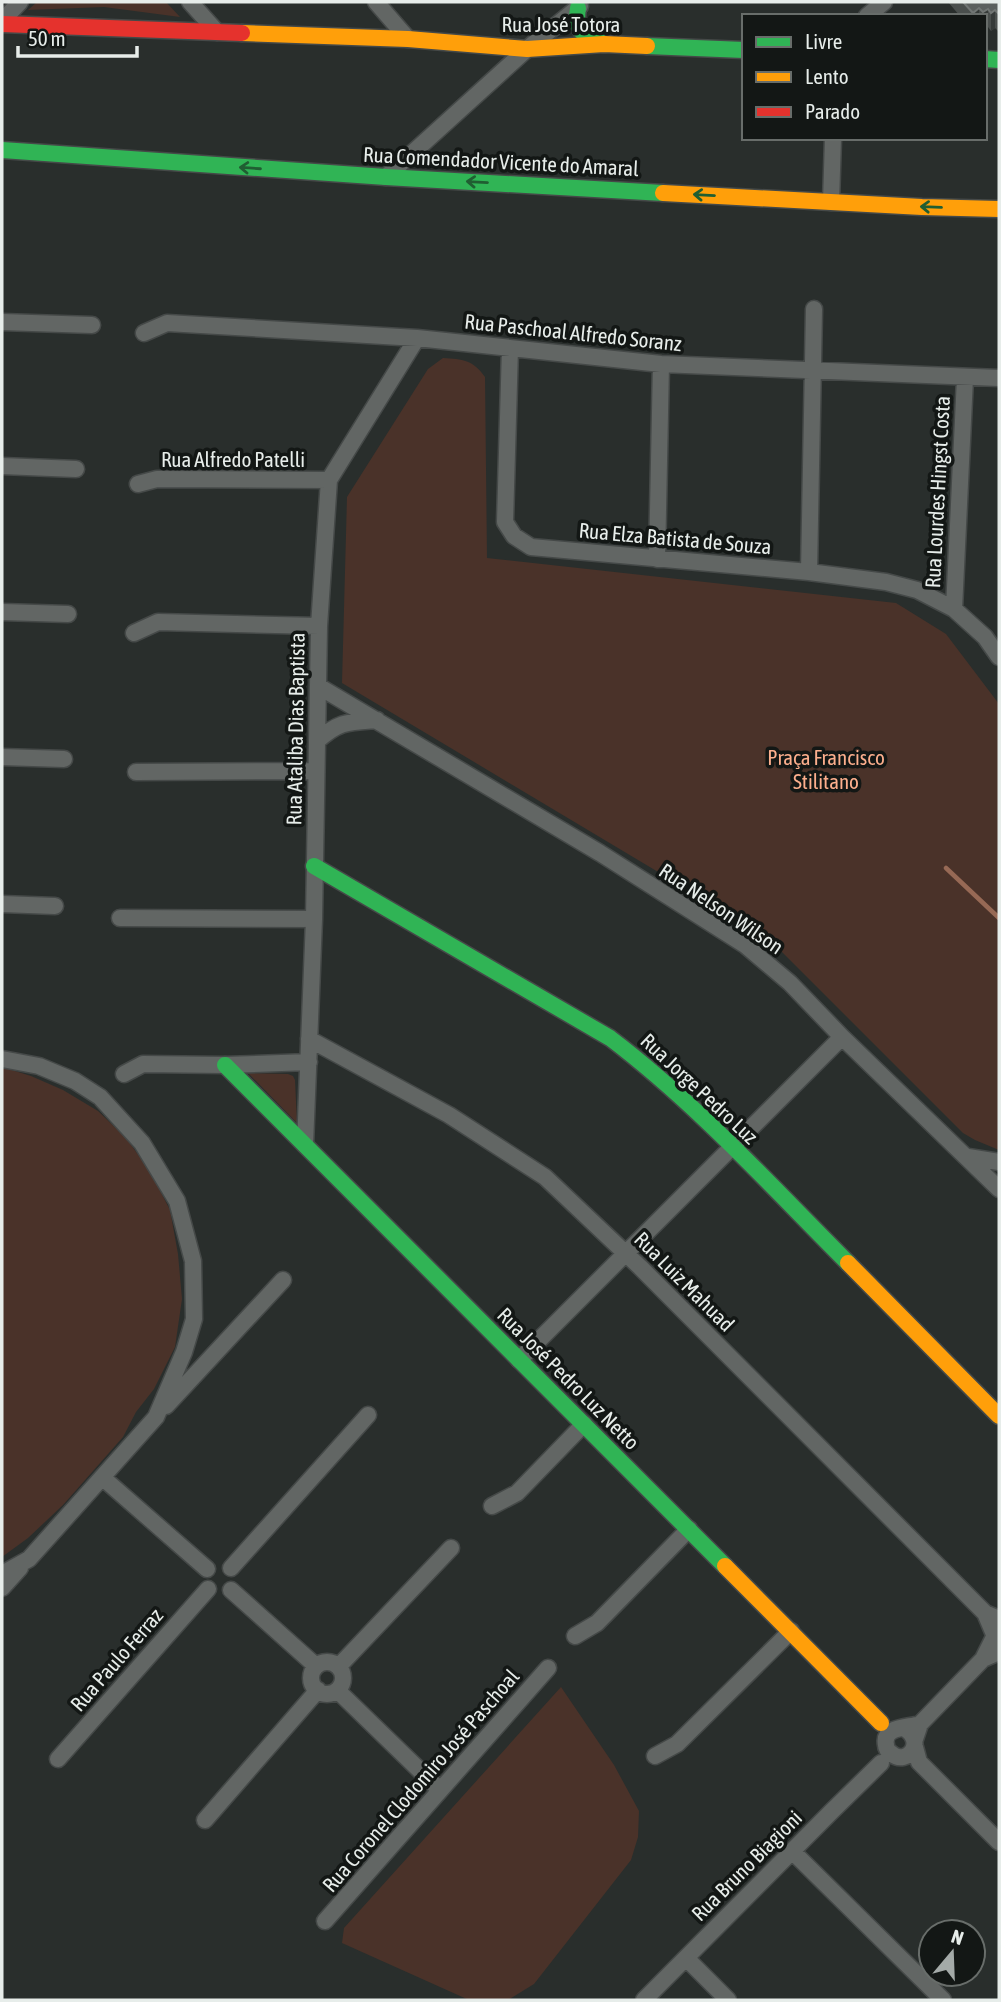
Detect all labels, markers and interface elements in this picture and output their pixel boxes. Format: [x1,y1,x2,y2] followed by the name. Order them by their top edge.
[502,12,620,36] street label: Rua José Totora
[18,14,136,58] scale bar
[742,14,987,140] legend
[28,26,66,50] text: 50 m
[805,29,842,53] text: Livre
[805,64,849,88] text: Lento
[805,99,860,123] text: Parado
[363,142,640,180] street label: Rua Comendador Vicente do Amaral
[238,161,261,174] one-way arrow
[465,176,488,189] one-way arrow
[693,188,716,201] one-way arrow
[920,200,943,214] one-way arrow
[463,309,683,355] street label: Rua Paschoal Alfredo Soranz
[920,395,954,589] street label: Rua Lourdes Hingst Costa
[161,447,305,471] street label: Rua Alfredo Patelli
[578,518,772,558] street label: Rua Elza Batista de Souza
[281,632,309,826] street label: Rua Ataliba Dias Baptista
[767,745,885,793] park label: Praça Francisco Stilitano
[655,858,788,958] street label: Rua Nelson Wilson
[636,1028,763,1149] street label: Rua Jorge Pedro Luz
[630,1227,739,1336] street label: Rua Luiz Mahuad
[493,1302,645,1454] street label: Rua José Pedro Luz Netto
[65,1603,168,1716] street label: Rua Paulo Ferraz
[317,1664,524,1896] street label: Rua Coronel Clodomiro José Paschoal
[686,1805,806,1925] street label: Rua Bruno Biagioni
[917,1918,987,1988] north arrow
[949,1925,966,1949] text: N

